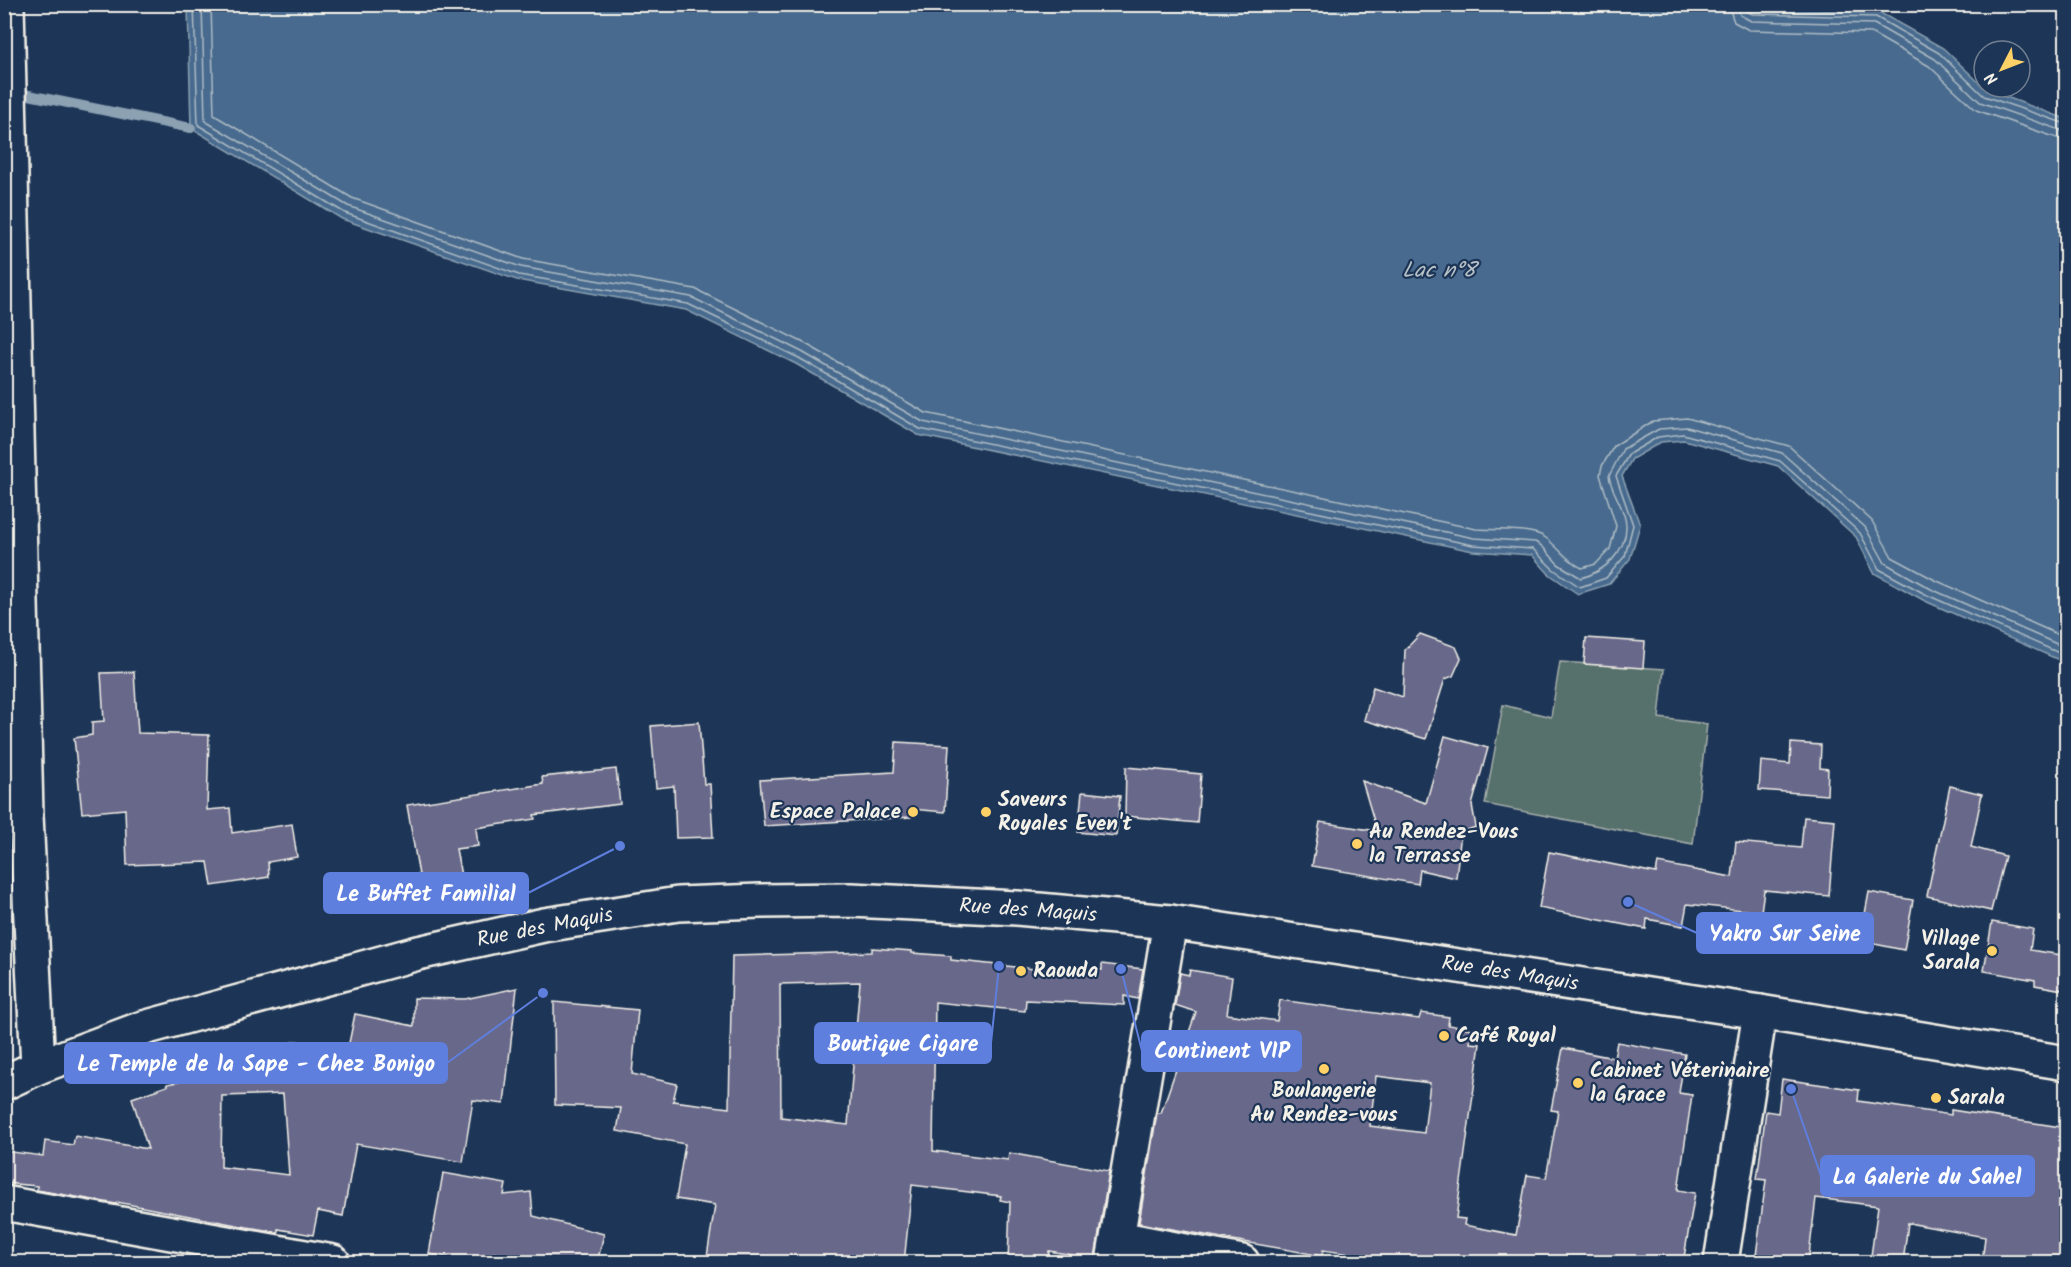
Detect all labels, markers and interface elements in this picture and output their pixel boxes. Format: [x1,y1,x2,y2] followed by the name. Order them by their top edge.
[1972,39,2032,99] north arrow
[1979,66,2005,90] text: N
[1402,254,1479,289] water label: Lac n°8
[998,784,1132,841] place label: Saveurs Royales Even't
[770,796,901,829] place label: Espace Palace
[906,805,920,819] marker: Espace Palace
[979,805,993,819] marker: Saveurs Royales Even't
[1369,816,1519,873] place label: Au Rendez-Vous la Terrasse
[1350,837,1364,851] marker: Au Rendez-Vous la Terrasse
[324,873,528,913] callout: Le Buffet Familial
[336,878,516,913] text: Le Buffet Familial
[958,890,1098,932] street label: Rue des Maquis
[474,899,616,957] street label: Rue des Maquis
[1697,913,1873,953] callout: Yakro Sur Seine
[1709,918,1861,953] text: Yakro Sur Seine
[1921,923,1980,980] place label: Village Sarala
[1985,944,1999,958] marker: Village Sarala
[1439,947,1581,1001] street label: Rue des Maquis
[1033,955,1098,988] place label: Raouda
[1014,964,1028,978] marker: Raouda
[1456,1020,1556,1053] place label: Café Royal
[815,1023,991,1063] callout: Boutique Cigare
[827,1028,979,1063] text: Boutique Cigare
[1437,1029,1451,1043] marker: Café Royal
[1142,1031,1301,1071] callout: Continent VIP
[1154,1035,1291,1070] text: Continent VIP
[65,1043,447,1083] callout: Le Temple de la Sape - Chez Bonigo
[77,1048,435,1083] text: Le Temple de la Sape - Chez Bonigo
[1590,1055,1770,1112] place label: Cabinet Véterinaire la Grace
[1317,1062,1331,1076] marker: Boulangerie Au Rendez-vous
[1250,1075,1398,1132] place label: Boulangerie Au Rendez-vous
[1571,1076,1585,1090] marker: Cabinet Véterinaire la Grace
[1948,1082,2005,1115] place label: Sarala
[1929,1091,1943,1105] marker: Sarala
[1821,1156,2034,1196] callout: La Galerie du Sahel
[1833,1161,2022,1196] text: La Galerie du Sahel

